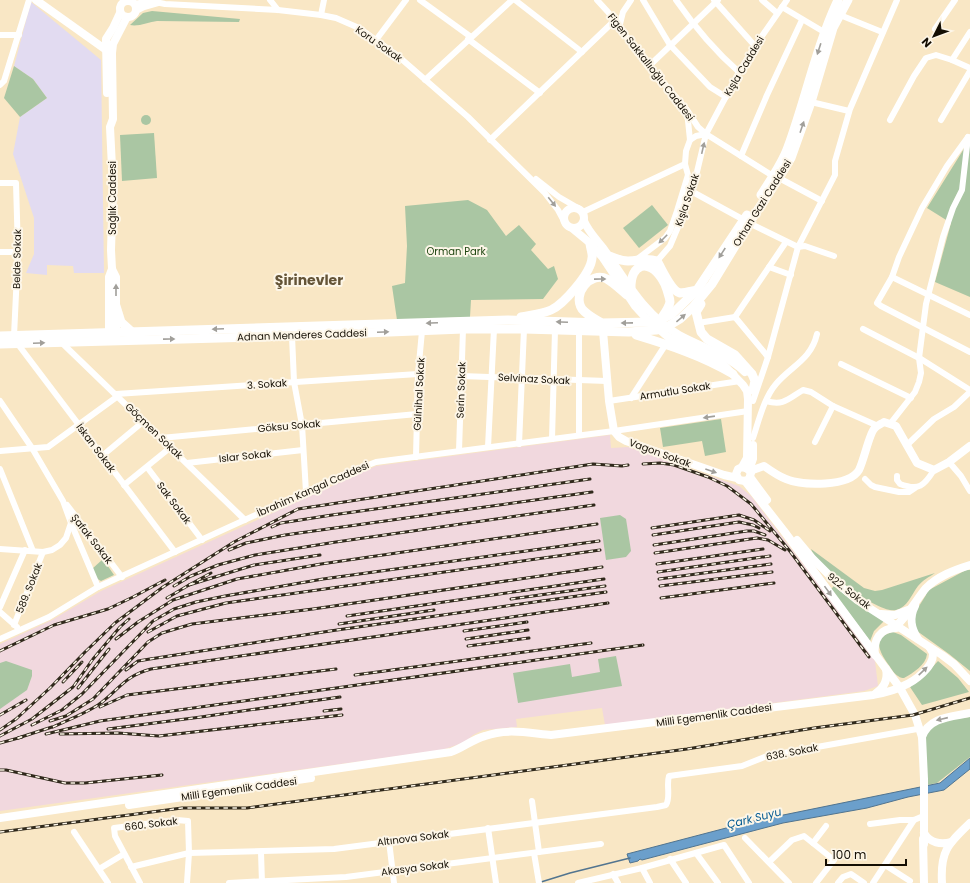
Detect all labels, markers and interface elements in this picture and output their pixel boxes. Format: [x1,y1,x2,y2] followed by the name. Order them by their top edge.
[604,10,698,124] street label: Figen Sakkallıoğlu Caddesi
[914,16,954,56] north arrow
[352,22,406,66] street label: Koru Sokak
[720,33,768,99] street label: Kışla Caddesi
[918,34,935,51] text: N
[815,43,821,55] one-way arrow
[800,121,806,133] one-way arrow
[700,142,706,155] one-way arrow
[729,157,795,249] street label: Orhan Gazi Caddesi
[105,161,120,235] street label: Sağlık Caddesi
[671,171,703,228] street label: Kışla Sokak
[547,196,556,207] one-way arrow
[9,228,25,289] street label: Belde Sokak
[658,234,668,244] one-way arrow
[426,244,486,259] park label: Orman Park
[718,247,725,259] one-way arrow
[275,270,343,290] district label: Şirinevler
[593,276,606,282] one-way arrow
[113,283,119,296] one-way arrow
[675,314,686,323] one-way arrow
[426,319,438,326] one-way arrow
[555,319,568,325] one-way arrow
[620,320,633,326] one-way arrow
[237,325,367,345] street label: Adnan Menderes Caddesi
[211,326,224,332] one-way arrow
[377,329,389,336] one-way arrow
[163,336,176,342] one-way arrow
[33,339,45,346] one-way arrow
[410,356,428,431] street label: Gülnihal Sokak
[453,361,470,419] street label: Serin Sokak
[498,370,571,388] street label: Selvinaz Sokak
[247,375,288,393] street label: 3. Sokak
[638,378,712,404] street label: Armutlu Sokak
[122,400,187,463] street label: Göçmen Sokak
[703,414,715,420] one-way arrow
[257,416,322,436] street label: Göksu Sokak
[73,420,120,476] street label: İskan Sokak
[627,435,694,471] street label: Vagon Sokak
[218,446,273,466] street label: Islar Sokak
[255,457,371,521] street label: İbrahim Kangal Caddesi
[706,468,718,474] one-way arrow
[153,479,195,528] street label: Sak Sokak
[68,511,117,568] street label: Şafak Sokak
[12,560,46,615] street label: 589. Sokak
[824,569,875,613] street label: 922. Sokak
[824,585,832,596] one-way arrow
[918,666,928,676] one-way arrow
[655,699,773,731] street label: Milli Egemenlik Caddesi
[936,717,948,723] one-way arrow
[765,739,820,764] street label: 638. Sokak
[180,773,298,805] street label: Milli Egemenlik Caddesi
[725,804,783,832] water label: Çark Suyu
[124,813,179,835] street label: 660. Sokak
[376,826,451,850] street label: Altınova Sokak
[826,841,906,867] scale bar
[832,846,866,863] text: 100 m
[380,856,451,880] street label: Akasya Sokak

